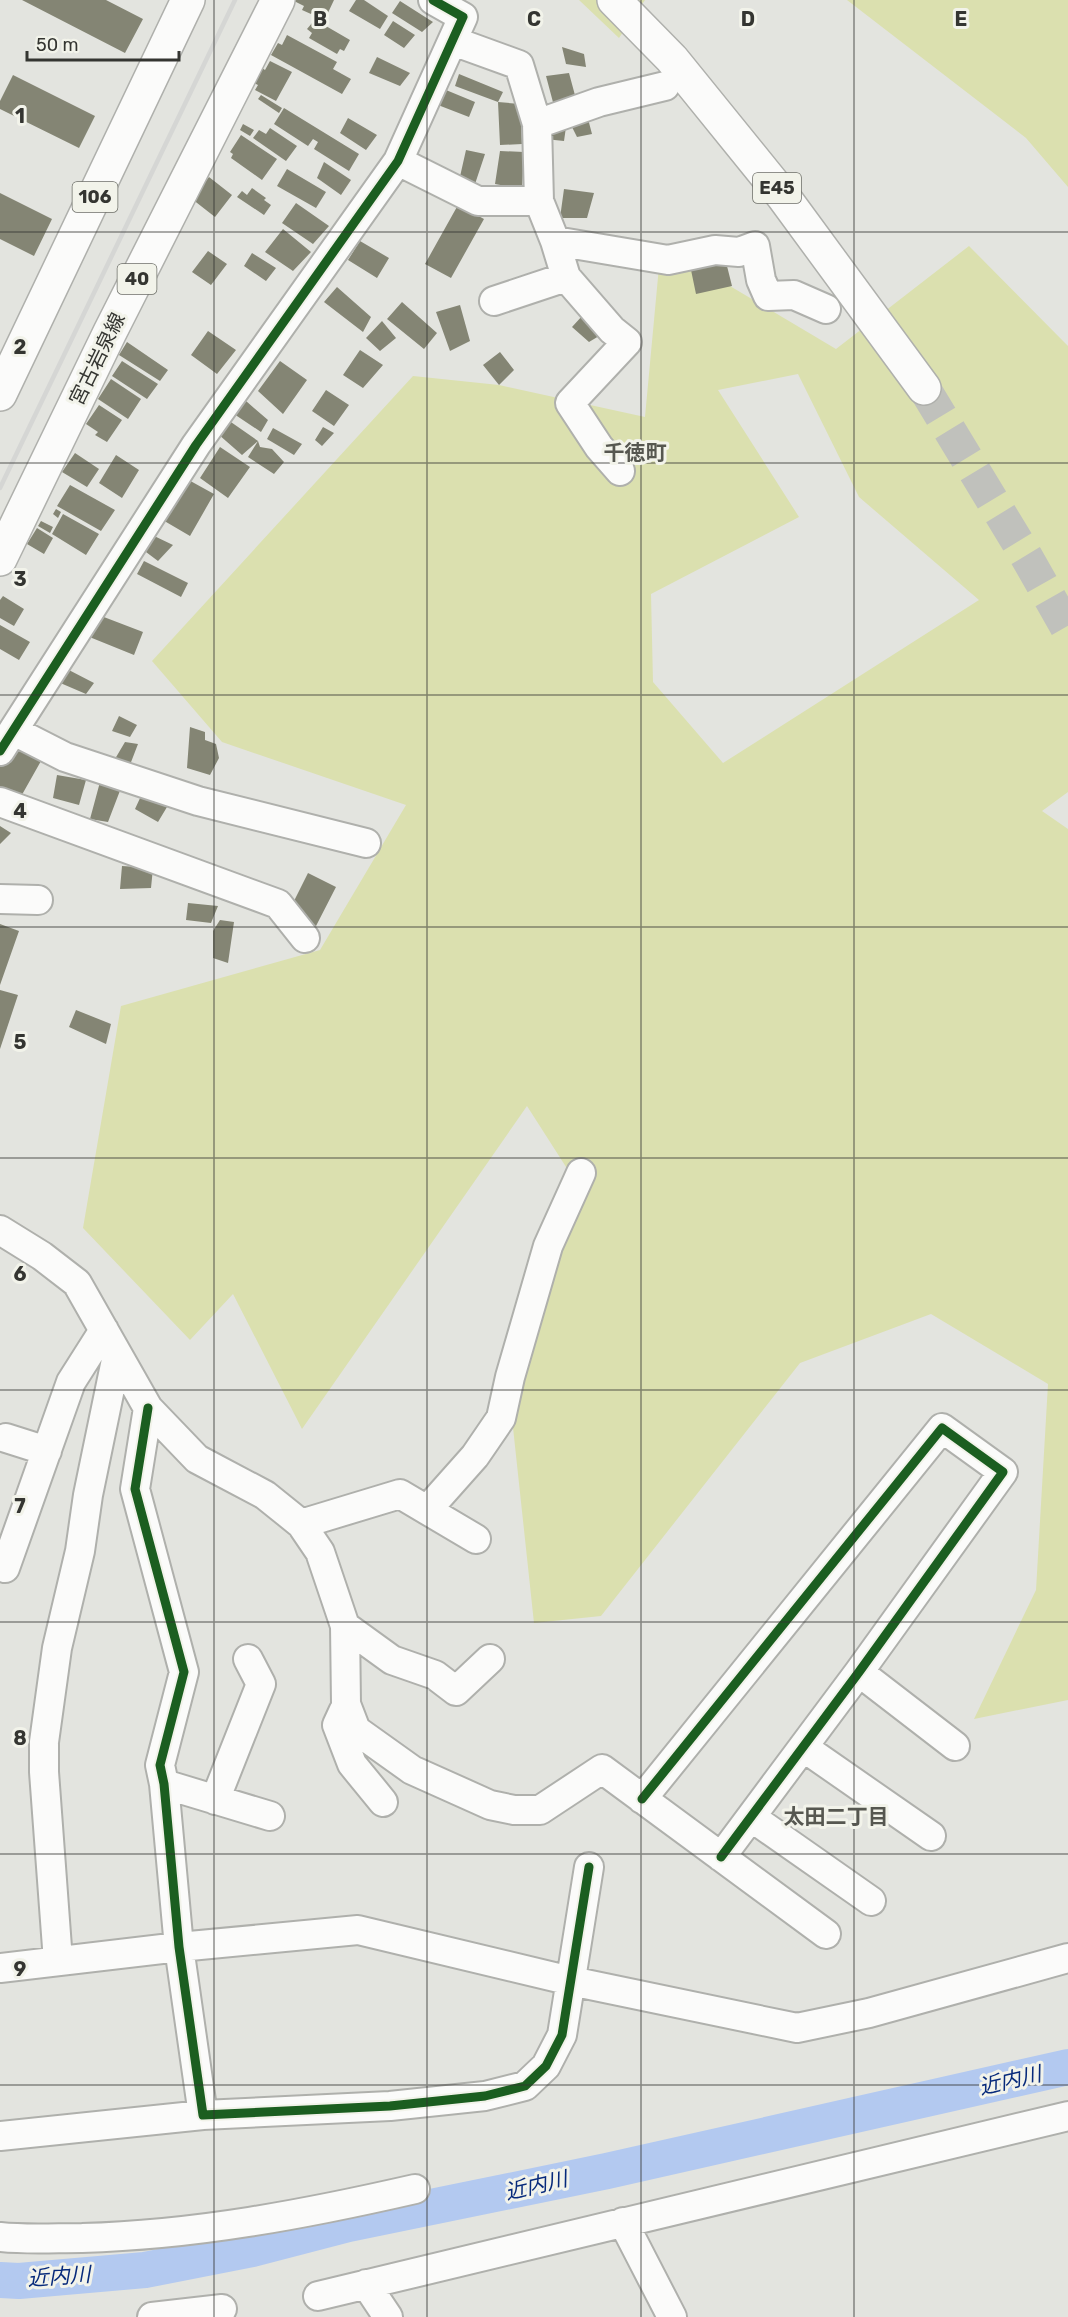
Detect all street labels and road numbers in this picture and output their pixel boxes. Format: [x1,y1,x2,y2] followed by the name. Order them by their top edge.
[753,173,801,203] road number: E45
[72,182,118,212] road number: 106
[118,264,156,294] road number: 40
[64,309,130,409] street label: 宮古岩泉線

